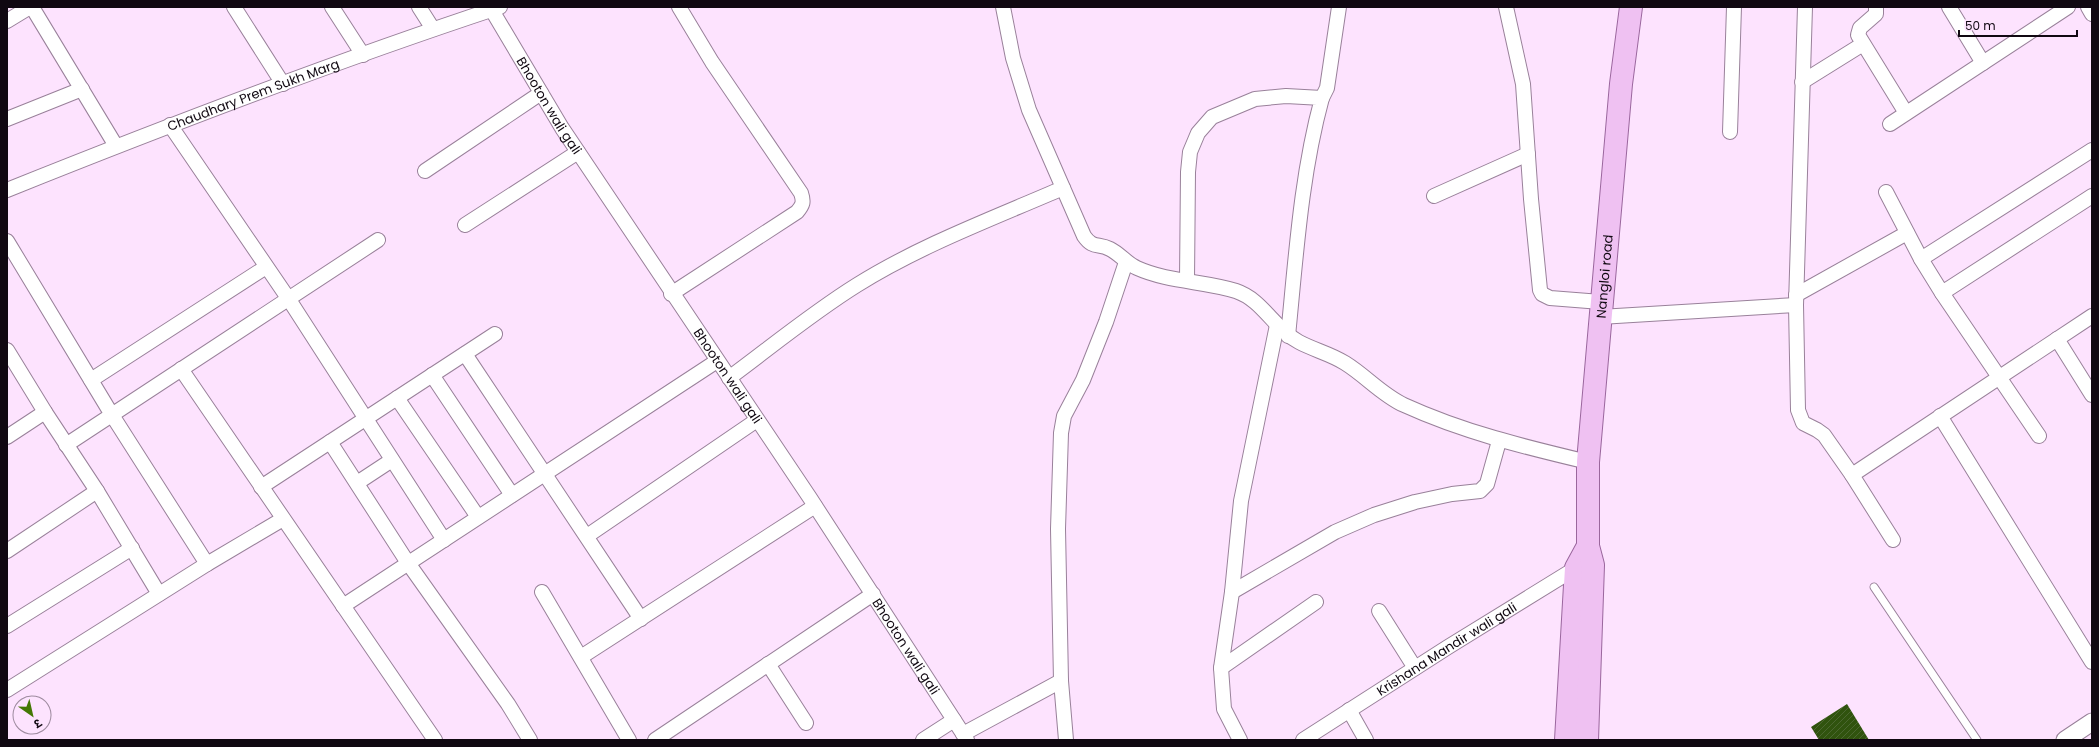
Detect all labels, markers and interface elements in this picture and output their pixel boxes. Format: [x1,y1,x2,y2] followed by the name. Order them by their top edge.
[1959,12,2077,38] scale bar
[1965,17,1996,34] text: 50 m
[512,53,586,158] street label: Bhooton wali gali
[164,54,342,136] street label: Chaudhary Prem Sukh Marg
[1591,234,1617,319] street label: Nangloi road
[689,324,767,427] street label: Bhooton wali gali
[868,594,944,698] street label: Bhooton wali gali
[1373,597,1520,700] street label: Krishana Mandir wali gali
[12,695,52,735] north arrow
[30,714,45,732] text: उ

